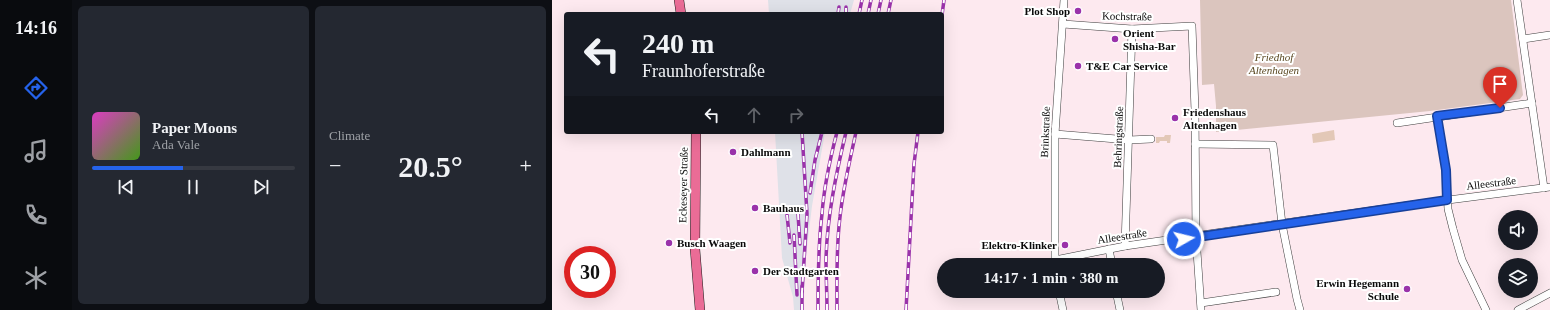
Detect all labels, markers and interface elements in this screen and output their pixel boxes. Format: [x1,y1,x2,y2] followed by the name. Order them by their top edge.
[1024,5,1070,17] place label: Plot Shop
[1073,6,1083,16] marker: Plot Shop
[1102,10,1152,22] street label: Kochstraße
[15,18,57,38] text: 14:16
[1123,27,1176,52] place label: Orient Shisha-Bar
[576,28,628,80] icon: left
[642,28,714,59] text: 240 m
[1110,34,1120,44] marker: Orient Shisha-Bar
[1248,51,1300,76] park label: Friedhof Altenhagen
[1086,60,1168,72] place label: T&E Car Service
[642,61,765,81] text: Fraunhoferstraße
[1073,61,1083,71] marker: T&E Car Service
[1483,67,1517,108] pin
[1489,73,1511,95] icon: arrive
[22,74,50,102] icon: directions
[701,104,723,126] icon: left
[743,104,765,126] icon: ahead
[785,104,807,126] icon: right
[1038,106,1052,158] street label: Brinkstraße
[1111,106,1125,168] street label: Behringstraße
[1183,106,1247,131] place label: Friedenshaus Altenhagen
[1170,113,1180,123] marker: Friedenshaus Altenhagen
[152,120,237,136] text: Paper Moons
[329,128,370,143] text: Climate
[22,137,50,165] icon: music
[152,137,200,152] text: Ada Vale
[741,146,791,158] place label: Dahlmann
[676,147,690,223] street label: Eckeseyer Straße
[728,147,738,157] marker: Dahlmann
[398,150,463,183] text: 20.5°
[329,153,341,178] text: −
[520,153,532,178] text: +
[1465,174,1517,192] street label: Alleestraße
[115,176,137,198] icon: previous
[182,176,204,198] icon: pause
[250,176,272,198] icon: next
[22,201,50,229] icon: phone
[763,202,805,214] place label: Bauhaus
[750,203,760,213] marker: Bauhaus
[1498,210,1538,298] map controls
[1498,210,1538,250] button: sound
[1163,218,1205,260] position arrow
[1096,226,1148,246] street label: Alleestraße
[677,237,746,249] place label: Busch Waagen
[664,238,674,248] marker: Busch Waagen
[981,239,1057,251] place label: Elektro-Klinker
[1060,240,1070,250] marker: Elektro-Klinker
[564,246,616,298] speed limit sign: 30
[1498,258,1538,298] button: layers
[22,264,50,292] icon: climate
[763,265,839,277] place label: Der Stadtgarten
[750,266,760,276] marker: Der Stadtgarten
[984,270,1119,286] text: 14:17 · 1 min · 380 m
[1316,277,1399,302] place label: Erwin Hegemann Schule
[1402,284,1412,294] marker: Erwin Hegemann Schule

